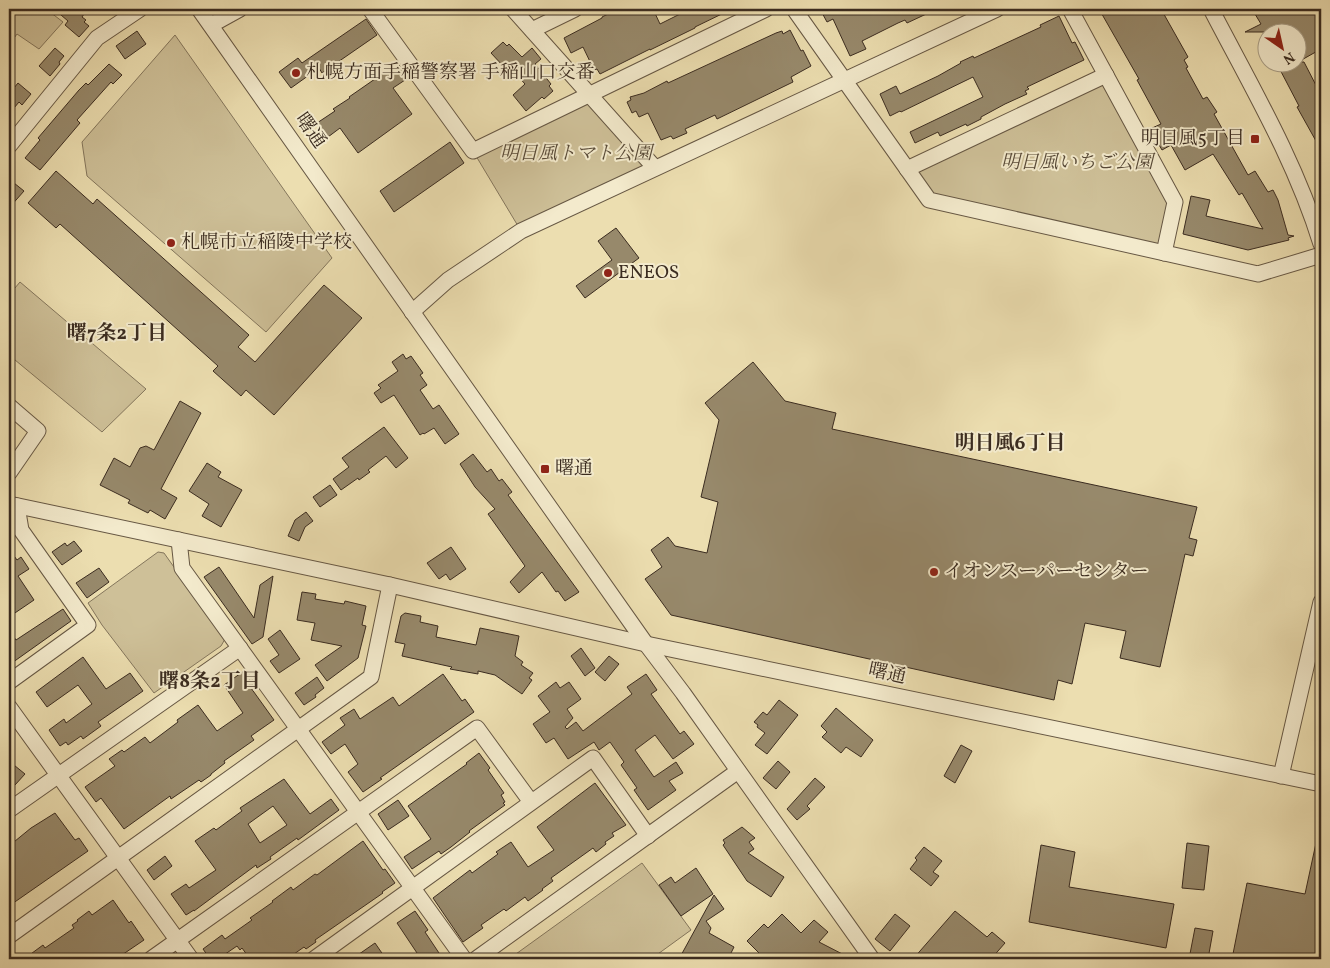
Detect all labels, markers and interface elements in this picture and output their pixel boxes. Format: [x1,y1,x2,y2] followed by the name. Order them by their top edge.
[1258,22,1308,72] north arrow
[1279,47,1298,68] text: N
[306,60,595,86] place label: 札幌方面手稲警察署 手稲山口交番
[290,67,302,79] marker: 札幌方面手稲警察署 手稲山口交番
[288,108,332,154] street label: 曙通
[1141,126,1245,152] place label: 明日風5丁目
[1249,133,1261,145] marker: 明日風5丁目
[500,141,655,167] park label: 明日風トマト公園
[1001,150,1156,176] park label: 明日風いちご公園
[181,230,352,256] place label: 札幌市立稲陵中学校
[165,237,177,249] marker: 札幌市立稲陵中学校
[618,260,679,286] place label: ENEOS
[602,267,614,279] marker: ENEOS
[67,320,167,348] district label: 曙7条2丁目
[955,430,1065,458] district label: 明日風6丁目
[555,456,593,482] place label: 曙通
[539,463,551,475] marker: 曙通
[944,559,1149,585] place label: イオンスーパーセンター
[928,566,940,578] marker: イオンスーパーセンター
[866,657,908,691] street label: 曙通
[159,668,261,696] district label: 曙8条2丁目

